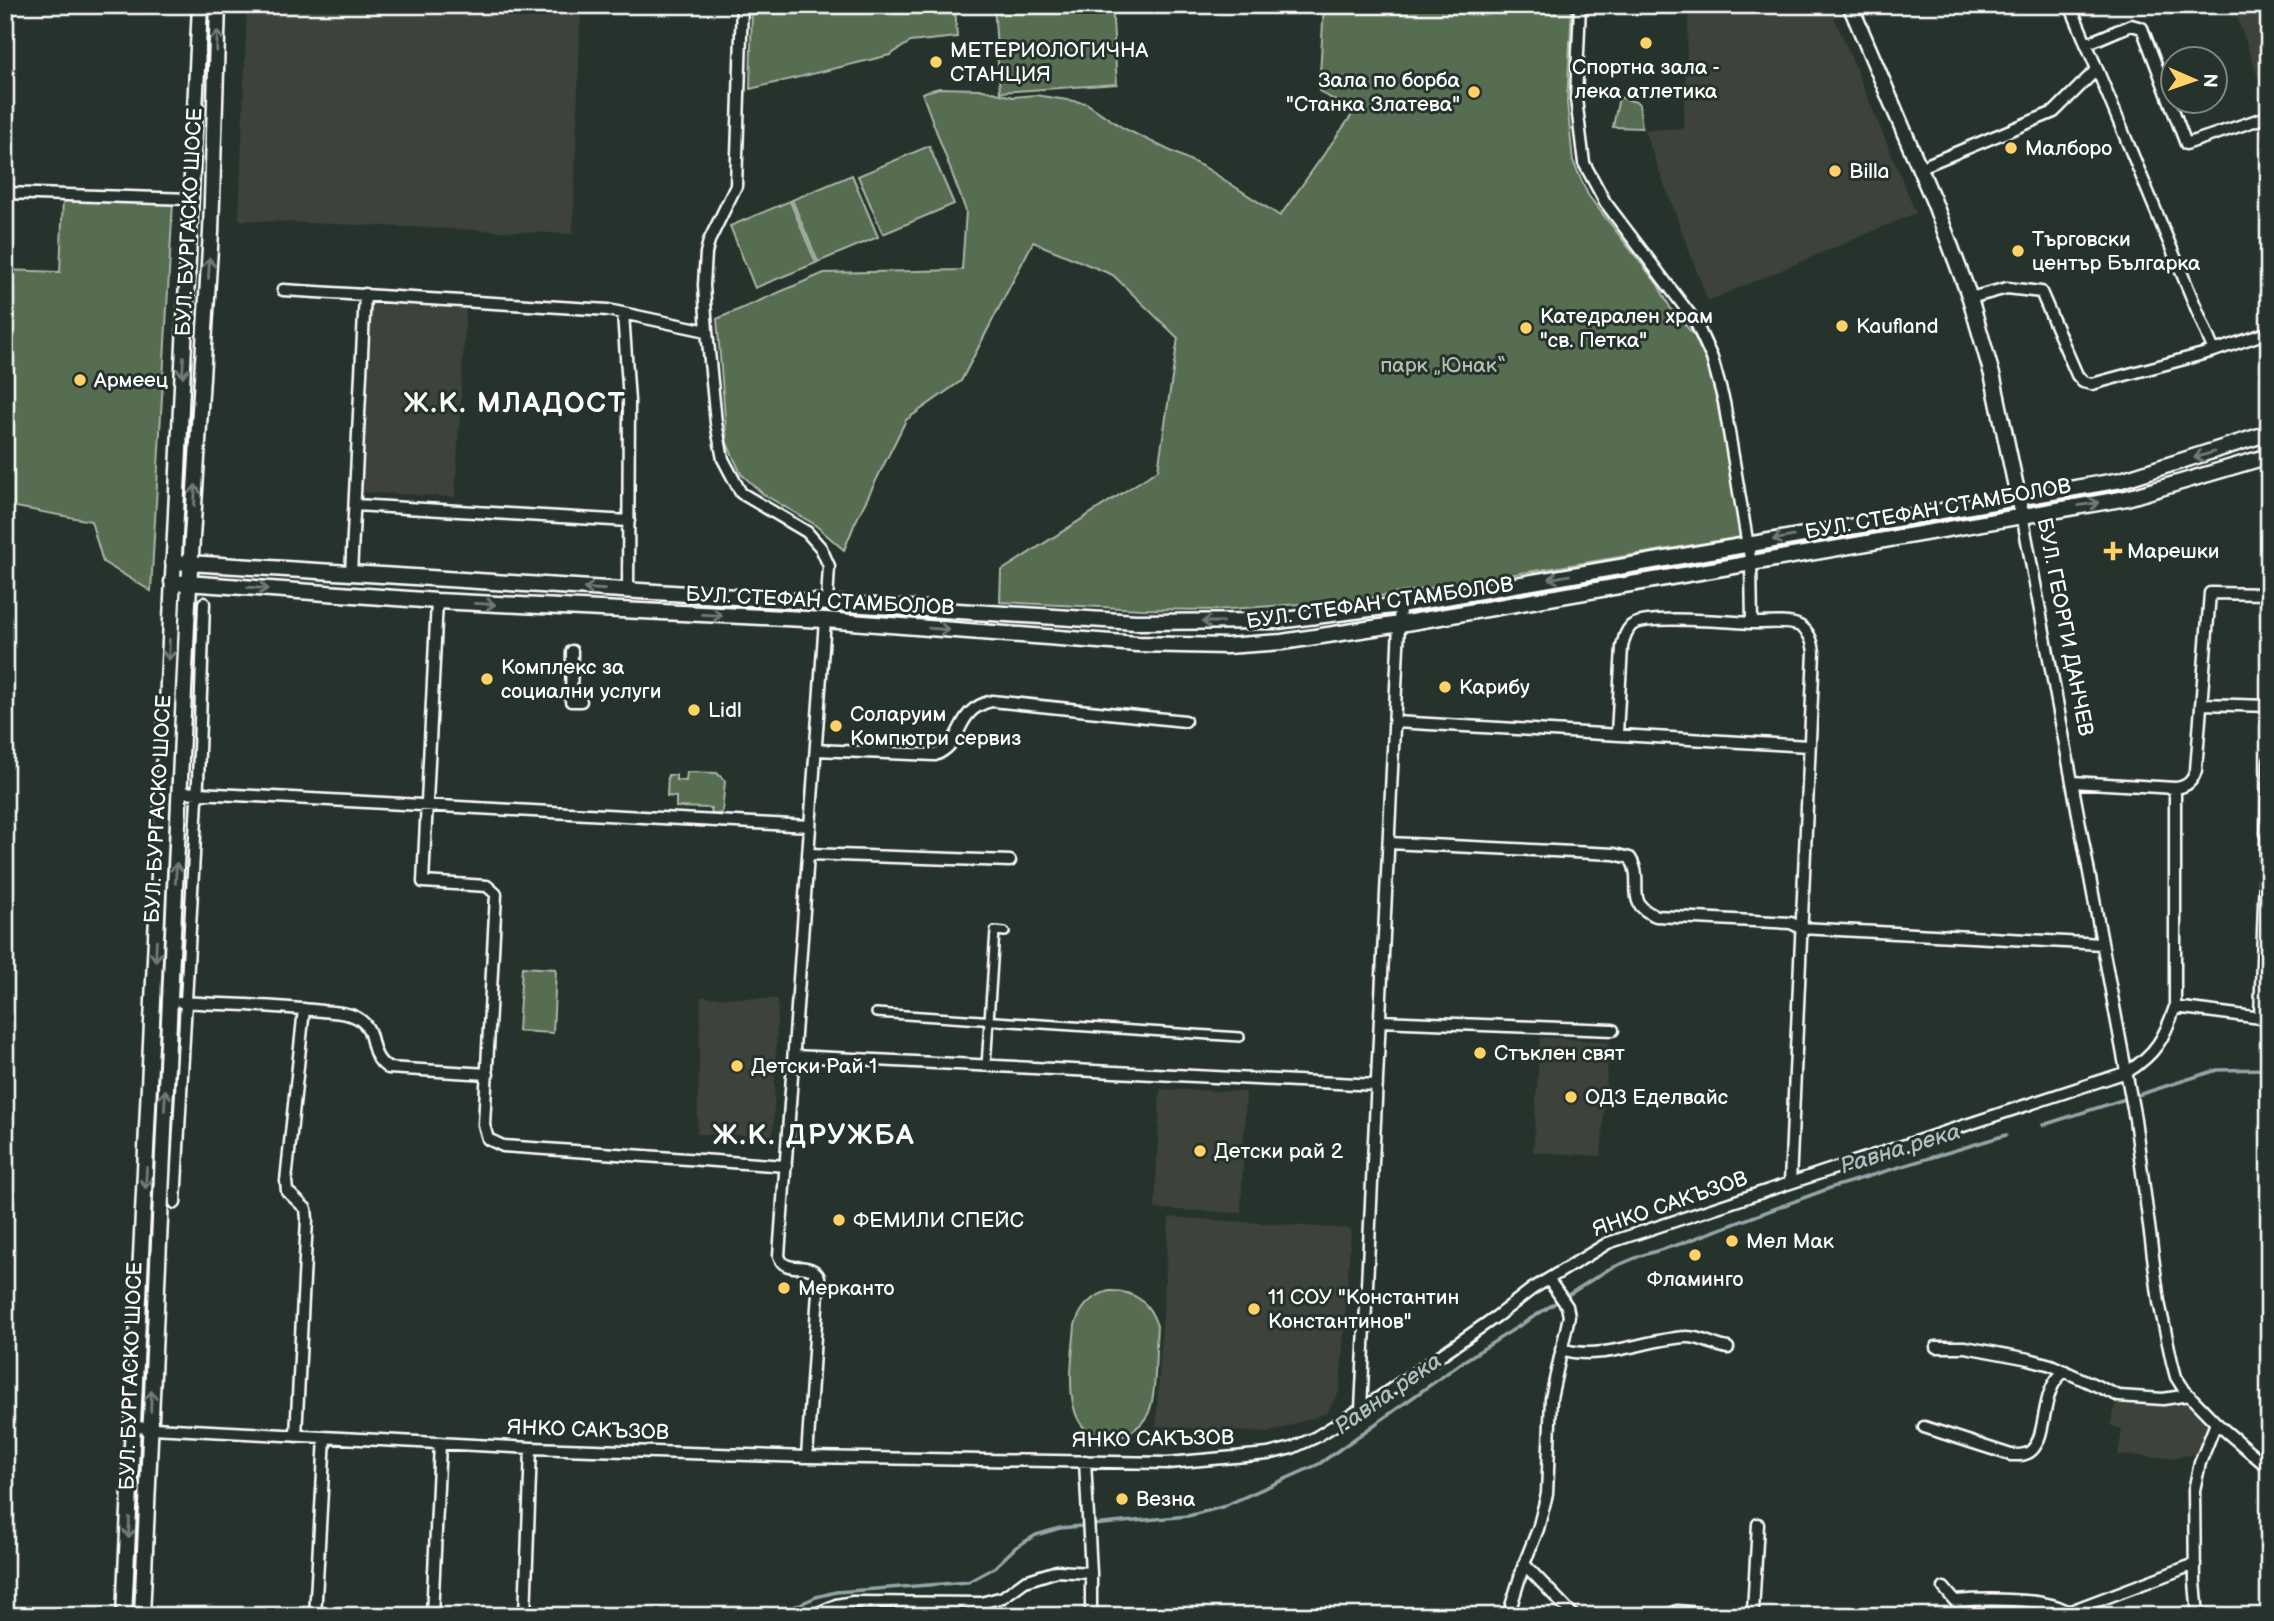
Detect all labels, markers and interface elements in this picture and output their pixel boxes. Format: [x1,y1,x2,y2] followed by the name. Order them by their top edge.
[211,29,224,52] one-way arrow
[1638,35,1654,51] marker: Спортна зала - лека атлетика
[950,38,1149,87] place label: МЕТЕРИОЛОГИЧНА СТАНЦИЯ
[2158,46,2228,116] north arrow
[928,54,944,70] marker: МЕТЕРИОЛОГИЧНА СТАНЦИЯ
[1572,55,1720,104] place label: Спортна зала - лека атлетика
[1286,68,1461,117] place label: Зала по борба "Станка Златева"
[2198,73,2221,88] text: N
[1466,84,1482,100] marker: Зала по борба "Станка Златева"
[171,107,207,337] street label: БУЛ. БУРГАСКО ШОСЕ
[2025,136,2112,161] place label: Малборо
[2003,140,2019,156] marker: Малборо
[1849,159,1889,184] place label: Billa
[1827,163,1843,179] marker: Billa
[2032,227,2201,276] place label: Търговски център Българка
[2010,243,2026,259] marker: Търговски център Българка
[203,257,216,280] one-way arrow
[1540,304,1713,353] place label: Катедрален храм "св. Петка"
[1856,314,1939,339] place label: Kaufland
[1834,318,1850,334] marker: Kaufland
[1518,320,1534,336] marker: Катедрален храм "св. Петка"
[1380,353,1506,378] park label: парк „Юнак“
[176,355,189,378] one-way arrow
[93,368,168,393] place label: Армеец
[72,372,88,388] marker: Армеец
[404,387,626,420] district label: Ж.К. МЛАДОСТ
[2193,449,2215,462] one-way arrow
[1803,473,2073,545] street label: БУЛ. СТЕФАН СТАМБОЛОВ
[189,484,202,507] one-way arrow
[2077,497,2100,510] one-way arrow
[2032,516,2098,738] street label: БУЛ. ГЕОРГИ ДАНЧЕВ
[1772,532,1795,545] one-way arrow
[2127,539,2220,564] place label: Марешки
[2105,543,2121,559] marker: Марешки
[1548,571,1570,584] one-way arrow
[1245,572,1515,634] street label: БУЛ. СТЕФАН СТАМБОЛОВ
[685,581,955,621] street label: БУЛ. СТЕФАН СТАМБОЛОВ
[246,582,269,595] one-way arrow
[583,582,605,595] one-way arrow
[473,597,496,610] one-way arrow
[700,608,723,621] one-way arrow
[1201,615,1224,629] one-way arrow
[927,623,950,636] one-way arrow
[163,638,176,661] one-way arrow
[501,655,662,704] place label: Комплекс за социални услуги
[479,671,495,687] marker: Комплекс за социални услуги
[1459,675,1530,700] place label: Карибу
[1437,679,1453,695] marker: Карибу
[140,694,176,924] street label: БУЛ. БУРГАСКО ШОСЕ
[708,698,742,723] place label: Lidl
[686,702,702,718] marker: Lidl
[850,702,1021,751] place label: Соларуим Компютри сервиз
[828,718,844,734] marker: Соларуим Компютри сервиз
[169,862,182,885] one-way arrow
[150,939,163,962] one-way arrow
[1494,1041,1625,1066] place label: Стъклен свят
[1472,1045,1488,1061] marker: Стъклен свят
[751,1054,877,1079] place label: Детски Рай 1
[729,1058,745,1074] marker: Детски Рай 1
[1585,1085,1728,1110] place label: ОДЗ Еделвайс
[158,1089,171,1112] one-way arrow
[1563,1089,1579,1105] marker: ОДЗ Еделвайс
[1836,1117,1964,1181] water label: Равна река
[713,1119,916,1152] district label: Ж.К. ДРУЖБА
[1214,1139,1344,1164] place label: Детски рай 2
[1192,1143,1208,1159] marker: Детски рай 2
[139,1166,152,1189] one-way arrow
[1589,1166,1751,1242] street label: ЯНКО САКЪЗОВ
[853,1208,1024,1233] place label: ФЕМИЛИ СПЕЙС
[831,1212,847,1228] marker: ФЕМИЛИ СПЕЙС
[1746,1229,1834,1254] place label: Мел Мак
[1724,1233,1740,1249] marker: Мел Мак
[1687,1247,1703,1263] marker: Фламинго
[115,1261,147,1491] street label: БУЛ. БУРГАСКО ШОСЕ
[1647,1267,1743,1292] place label: Фламинго
[798,1276,895,1301] place label: Мерканто
[776,1280,792,1296] marker: Мерканто
[1268,1285,1459,1334] place label: 11 СОУ "Константин Константинов"
[1246,1301,1262,1317] marker: 11 СОУ "Константин Константинов"
[1329,1347,1447,1441] water label: Равна река
[145,1389,158,1412] one-way arrow
[506,1415,670,1445] street label: ЯНКО САКЪЗОВ
[1072,1425,1234,1453] street label: ЯНКО САКЪЗОВ
[1136,1487,1196,1512] place label: Везна
[1114,1491,1130,1507] marker: Везна
[122,1516,135,1539] one-way arrow

